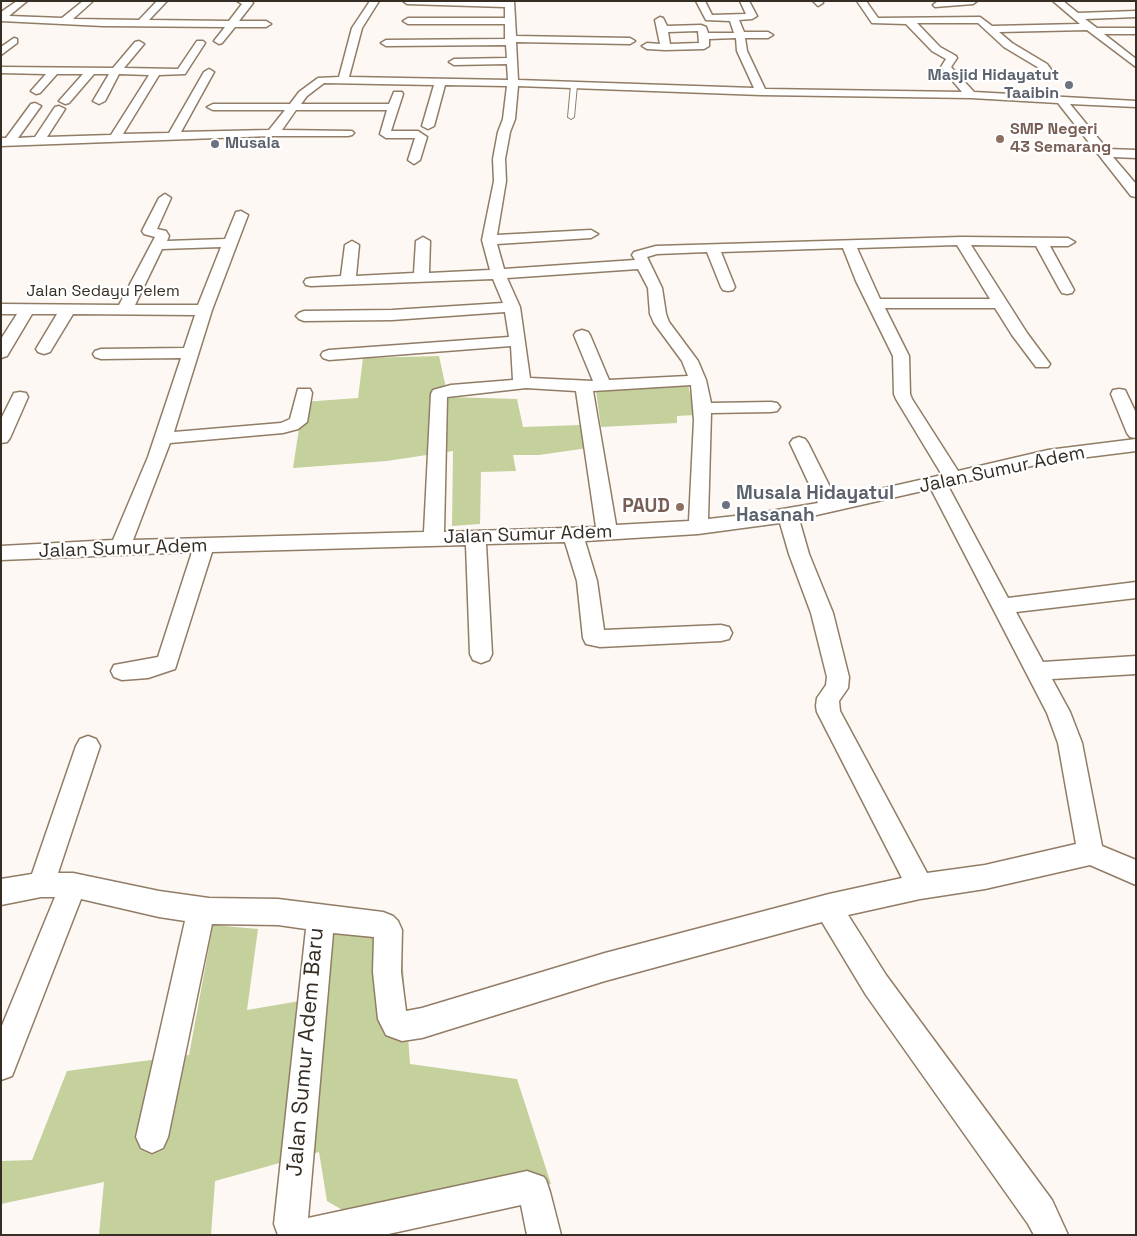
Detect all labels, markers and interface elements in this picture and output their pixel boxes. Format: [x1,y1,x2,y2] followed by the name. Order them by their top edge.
[928,66,1059,104] place label: Masjid Hidayatut Taaibin
[1063,79,1075,91] marker: Masjid Hidayatut Taaibin
[1010,120,1111,158] place label: SMP Negeri 43 Semarang
[994,133,1006,145] marker: SMP Negeri 43 Semarang
[225,134,280,154] place label: Musala
[209,138,221,150] marker: Musala
[26,282,180,302] street label: Jalan Sedayu Pelem
[917,441,1087,499] street label: Jalan Sumur Adem
[736,483,894,527] place label: Musala Hidayatul Hasanah
[622,496,670,518] place label: PAUD
[720,499,732,511] marker: Musala Hidayatul Hasanah
[674,501,686,513] marker: PAUD
[443,521,613,549] street label: Jalan Sumur Adem
[38,535,208,563] street label: Jalan Sumur Adem
[282,926,330,1178] street label: Jalan Sumur Adem Baru

